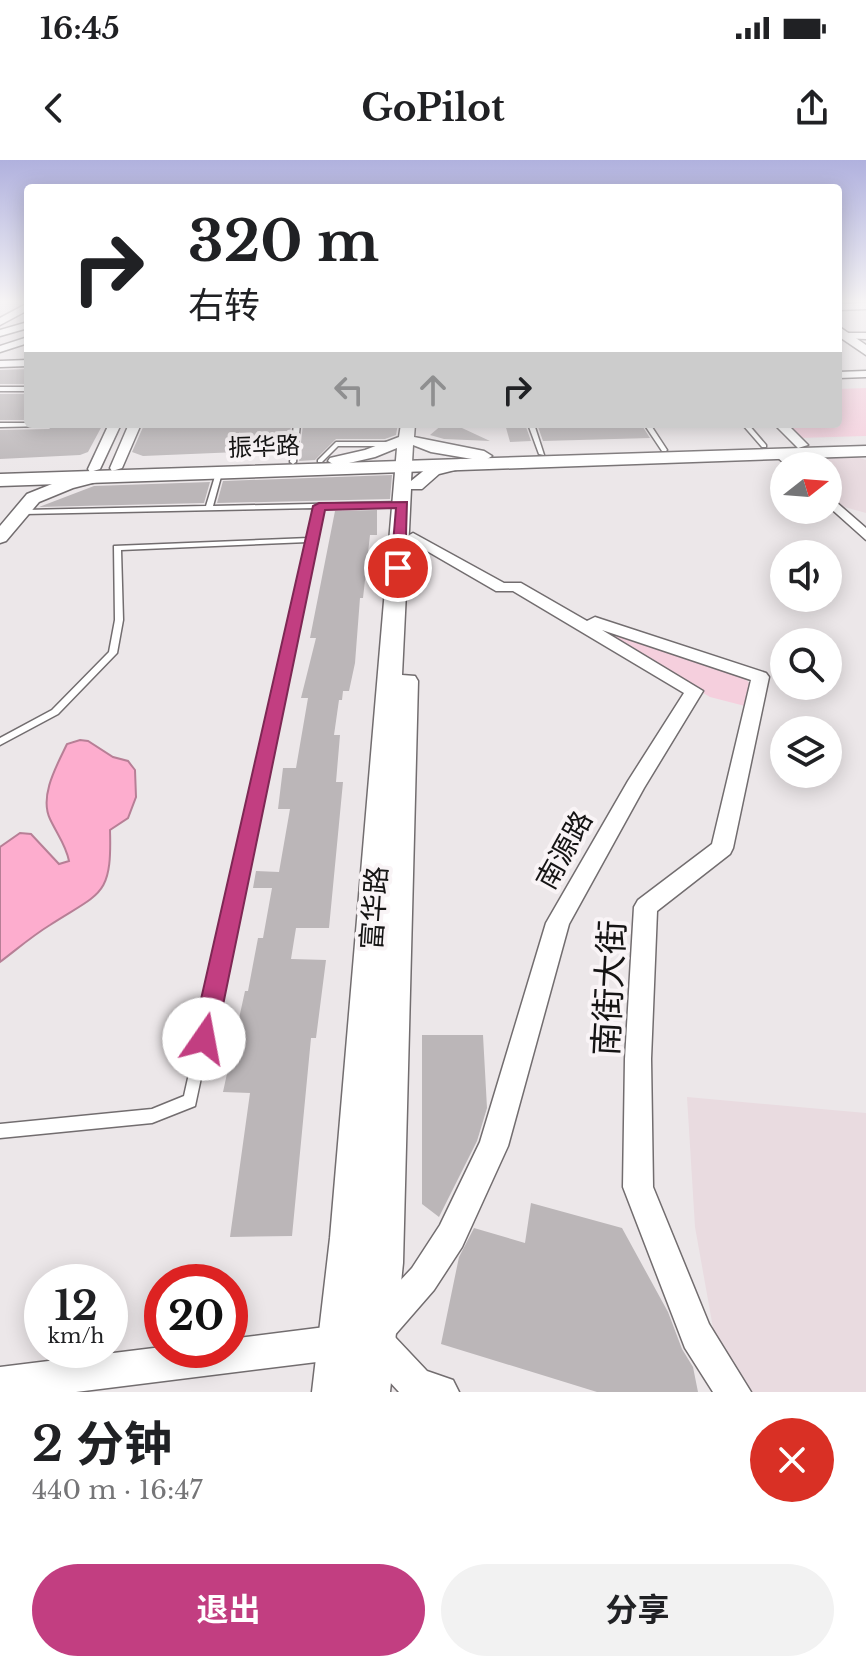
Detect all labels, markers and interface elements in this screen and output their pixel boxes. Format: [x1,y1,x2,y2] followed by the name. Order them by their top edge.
[40,10,120,47] text: 16:45
[32,86,76,130] icon: back
[361,86,505,131] text: GoPilot
[790,86,834,130] icon: share
[188,207,379,276] text: 320 m
[56,216,160,320] icon: right
[188,283,260,328] text: 右转
[327,368,371,412] icon: left
[411,368,455,412] icon: ahead
[495,368,539,412] icon: right
[227,431,300,462] street label: 振华路
[770,452,842,524] north arrow
[770,452,842,788] map controls
[364,534,432,602] pin
[770,540,842,612] button: sound
[376,546,420,590] icon: arrive
[770,628,842,700] button: search
[770,716,842,788] button: layers
[529,805,600,895] street label: 南源路
[354,865,395,951] street label: 富华路
[584,919,634,1057] street label: 南街大街
[162,997,246,1081] position arrow
[144,1264,248,1368] speed limit sign: 20
[54,1281,98,1331] text: 12
[48,1324,104,1348] text: km/h
[32,1414,172,1474] text: 2 分钟
[750,1418,834,1502] button: close
[32,1474,203,1506] text: 440 m · 16:47
[32,1564,425,1656] button: 退出
[441,1564,834,1656] button: 分享

